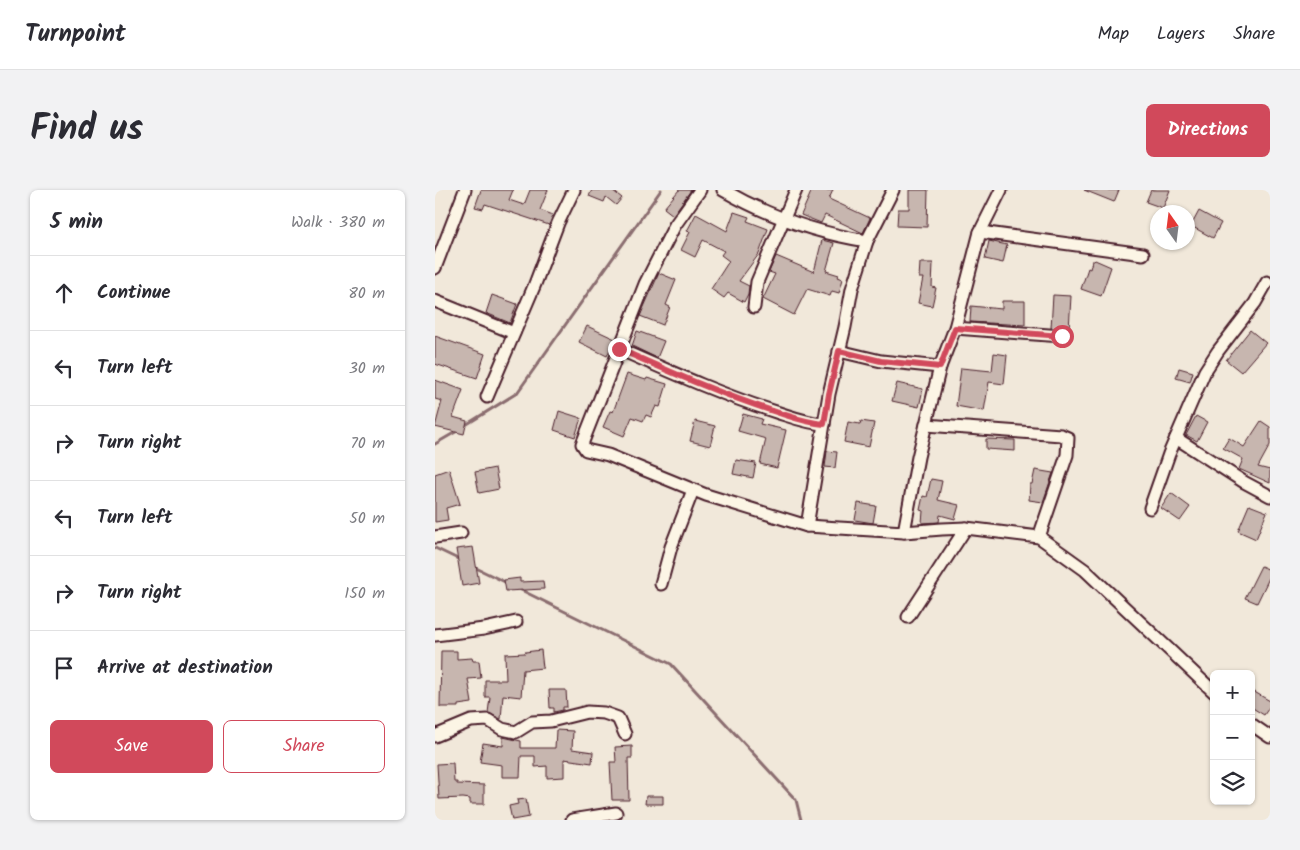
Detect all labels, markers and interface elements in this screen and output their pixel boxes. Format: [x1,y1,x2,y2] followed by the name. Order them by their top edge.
[25,15,126,54] text: Turnpoint
[1098,20,1129,49] text: Map
[1157,20,1205,49] text: Layers
[1233,20,1275,49] text: Share
[30,102,143,158] text: Find us
[1146,104,1270,157] button: Directions
[1150,205,1195,250] north arrow
[50,206,103,239] text: 5 min
[291,210,385,235] text: Walk · 380 m
[97,278,170,308] text: Continue
[50,279,78,307] icon: ahead
[348,281,385,306] text: 80 m
[1051,325,1074,348] route start
[608,338,631,361] route end
[97,353,172,383] text: Turn left
[50,354,78,382] icon: left
[349,356,385,381] text: 30 m
[97,428,182,458] text: Turn right
[50,429,78,457] icon: right
[350,431,385,456] text: 70 m
[97,503,172,533] text: Turn left
[50,504,78,532] icon: left
[349,506,385,531] text: 50 m
[97,578,182,608] text: Turn right
[50,579,78,607] icon: right
[344,581,385,606] text: 150 m
[97,653,273,683] text: Arrive at destination
[50,654,78,682] icon: arrive
[1210,670,1255,805] map controls
[1210,670,1255,715] button: +
[1210,715,1255,760] button: −
[50,720,213,773] button: Save
[223,720,385,773] button: Share
[1210,760,1255,805] button: layers

